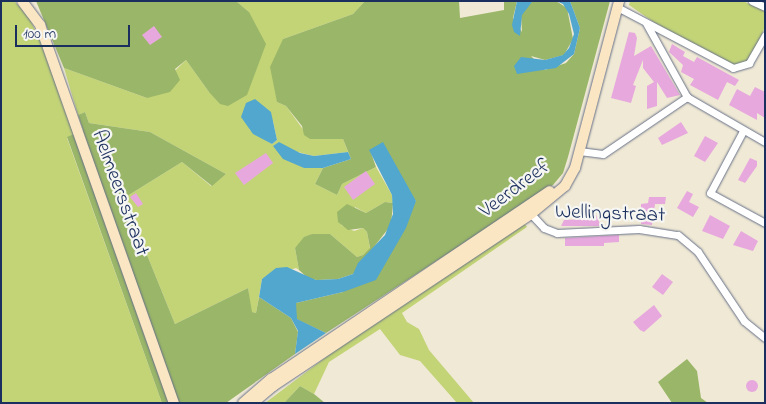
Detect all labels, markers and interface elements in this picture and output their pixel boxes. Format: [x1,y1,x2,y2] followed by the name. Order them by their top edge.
[18,15,132,47] scale bar
[23,23,56,45] text: 100 m
[86,127,154,259] street label: Aelmeersstraat
[475,154,555,224] street label: Veerdreef
[554,199,666,229] street label: Wellingstraat

